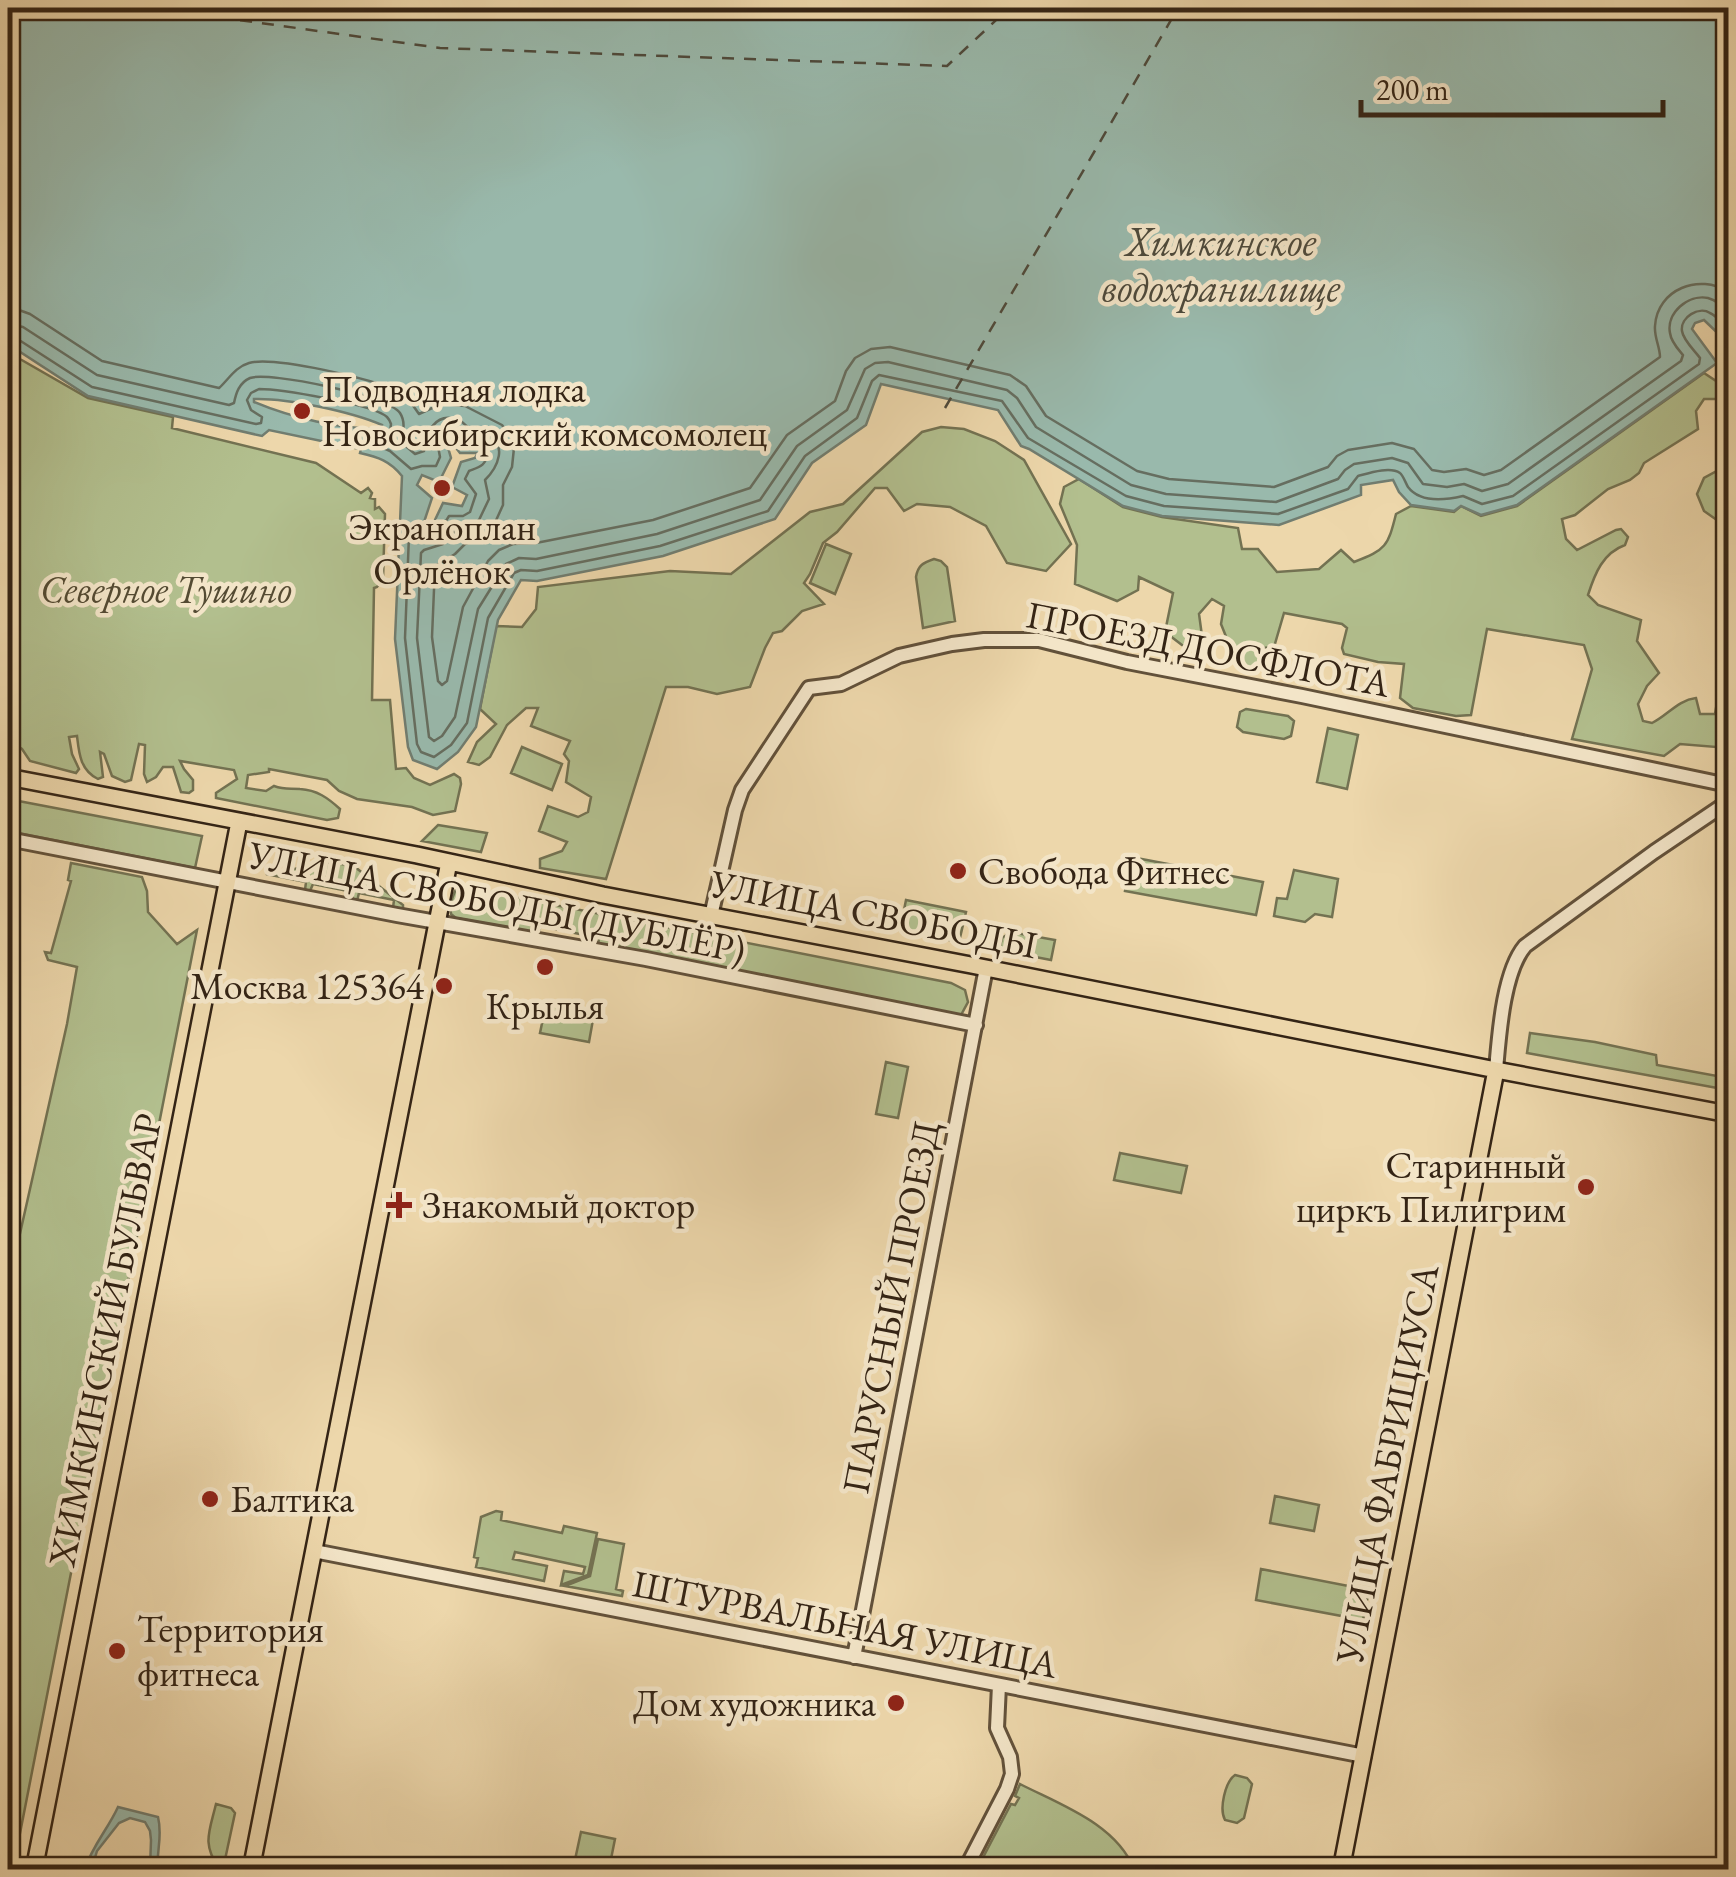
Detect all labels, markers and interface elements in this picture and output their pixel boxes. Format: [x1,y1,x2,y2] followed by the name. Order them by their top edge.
[1361,55,1664,117] scale bar
[1376,70,1449,109] text: 200 m
[1102,215,1340,313] water label: Химкинское водохранилище
[322,364,767,457] place label: Подводная лодка Новосибирский комсомолец
[291,400,313,422] marker: Подводная лодка Новосибирский комсомолец
[431,477,453,499] marker: Экраноплан Орлёнок
[348,502,536,595] place label: Экраноплан Орлёнок
[40,564,292,613] park label: Северное Тушино
[1022,589,1395,708] street label: ПРОЕЗД ДОСФЛОТА
[244,829,750,974] street label: УЛИЦА СВОБОДЫ (ДУБЛЁР)
[978,846,1230,895] place label: Свобода Фитнес
[706,858,1042,969] street label: УЛИЦА СВОБОДЫ
[947,860,969,882] marker: Свобода Фитнес
[534,956,556,978] marker: Крылья
[190,961,425,1010] place label: Москва 125364
[433,975,455,997] marker: Москва 125364
[486,981,604,1030] place label: Крылья
[36,1109,172,1571] street label: ХИМКИНСКИЙ БУЛЬВАР
[830,1116,951,1498] street label: ПАРУСНЫЙ ПРОЕЗД
[1296,1140,1566,1233] place label: Старинный циркъ Пилигрим
[1575,1176,1597,1198] marker: Старинный циркъ Пилигрим
[422,1180,695,1229] place label: Знакомый доктор
[386,1192,412,1218] marker: Знакомый доктор
[1324,1259,1449,1669] street label: УЛИЦА ФАБРИЦИУСА
[230,1474,355,1523] place label: Балтика
[199,1488,221,1510] marker: Балтика
[629,1558,1062,1689] street label: ШТУРВАЛЬНАЯ УЛИЦА
[137,1604,324,1697] place label: Территория фитнеса
[106,1640,128,1662] marker: Территория фитнеса
[633,1678,877,1727] place label: Дом художника
[885,1692,907,1714] marker: Дом художника

